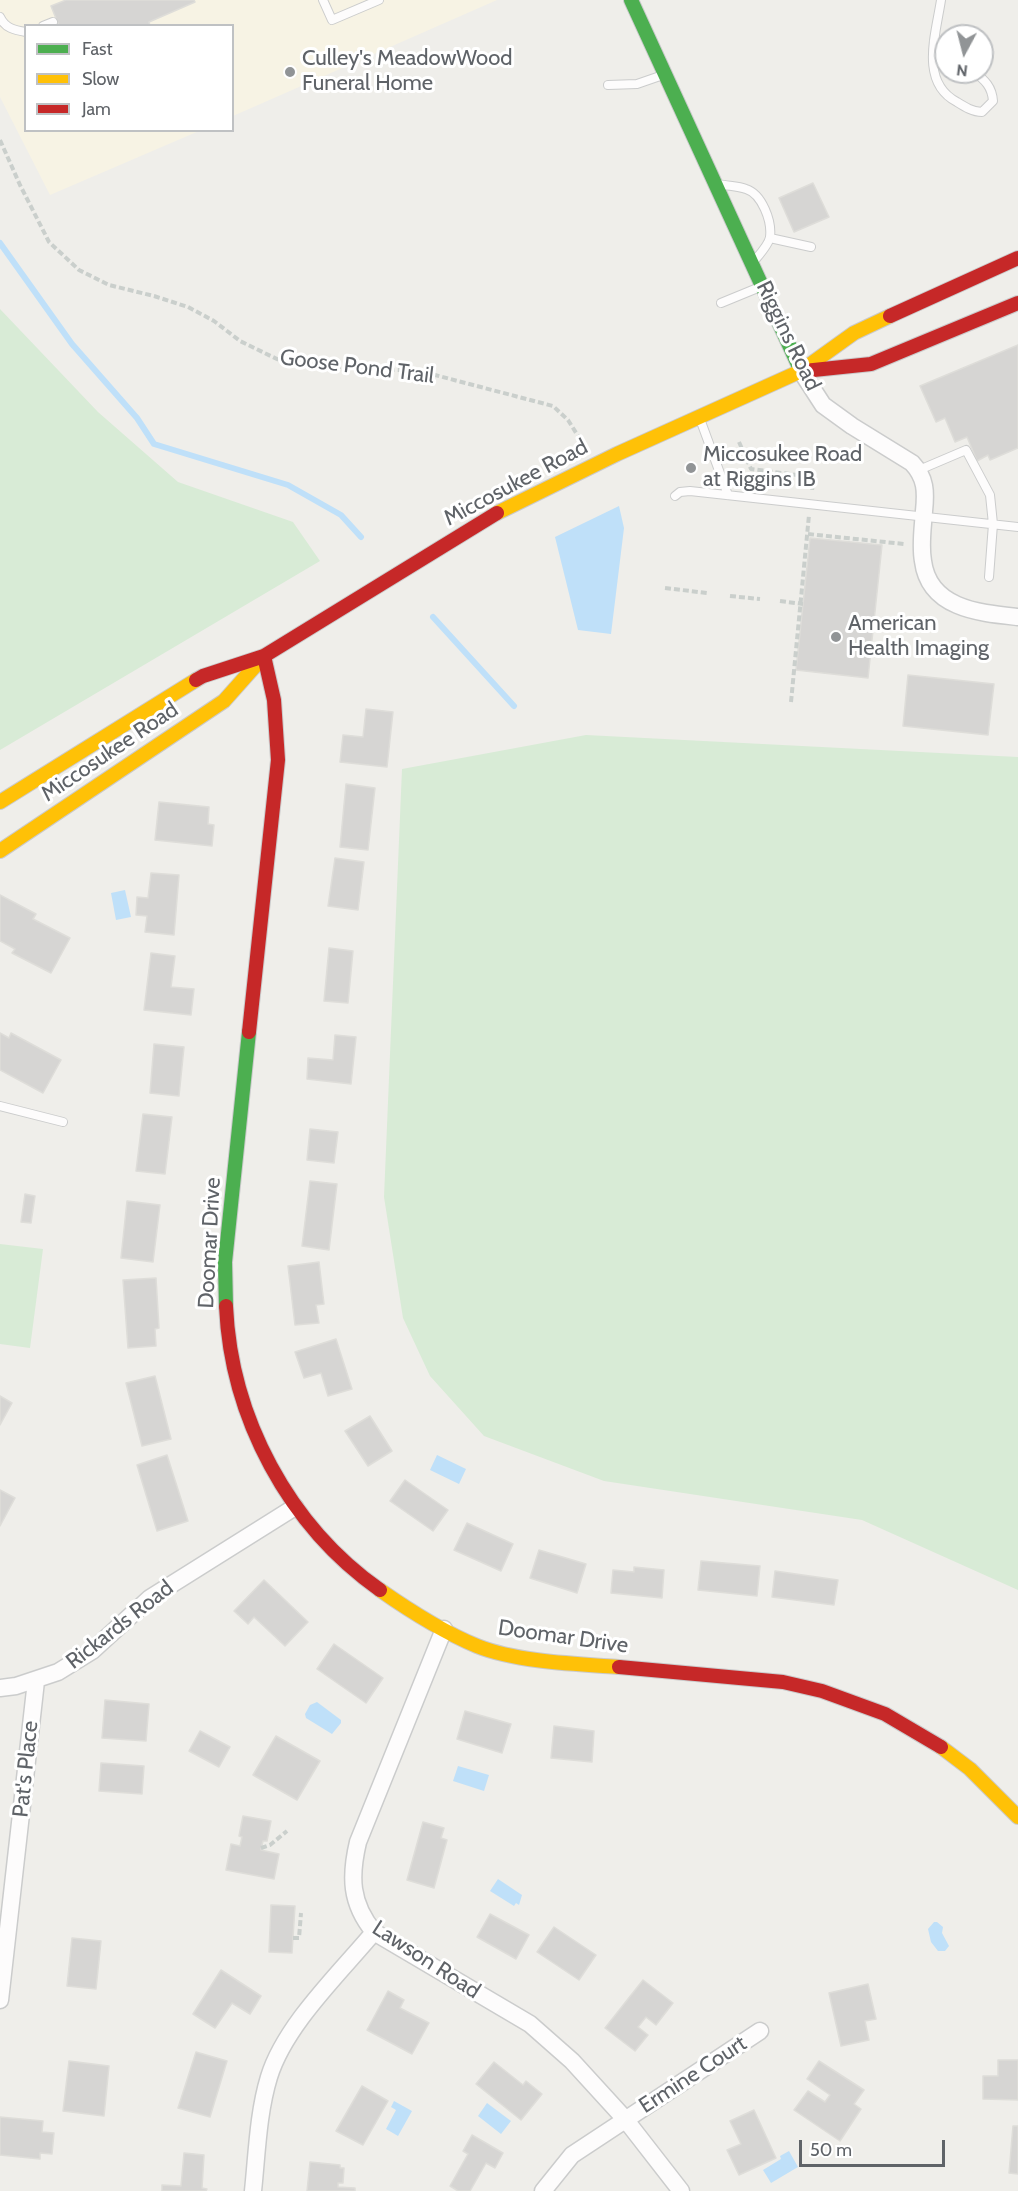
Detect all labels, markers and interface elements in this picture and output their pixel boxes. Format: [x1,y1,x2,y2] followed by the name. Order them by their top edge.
[24,24,234,132] legend
[934,24,994,84] north arrow
[82,38,113,60] text: Fast
[302,46,512,98] place label: Culley's MeadowWood Funeral Home
[955,60,969,80] text: N
[283,65,297,79] marker: Culley's MeadowWood Funeral Home
[82,68,119,90] text: Slow
[82,98,111,120] text: Jam
[750,277,826,395] street label: Riggins Road
[278,344,436,390] street label: Goose Pond Trail
[439,434,593,532] street label: Miccosukee Road
[703,442,862,494] place label: Miccosukee Road at Riggins IB
[684,461,698,475] marker: Miccosukee Road at Riggins IB
[848,611,989,662] place label: American Health Imaging
[829,630,843,644] marker: American Health Imaging
[37,697,183,807] street label: Miccosukee Road
[193,1177,227,1309] street label: Doomar Drive
[61,1575,179,1675] street label: Rickards Road
[496,1615,630,1659] street label: Doomar Drive
[8,1719,44,1819] street label: Pat's Place
[367,1915,485,2005] street label: Lawson Road
[634,2031,752,2119] street label: Ermine Court
[802,2128,948,2166] scale bar
[810,2139,852,2161] text: 50 m

